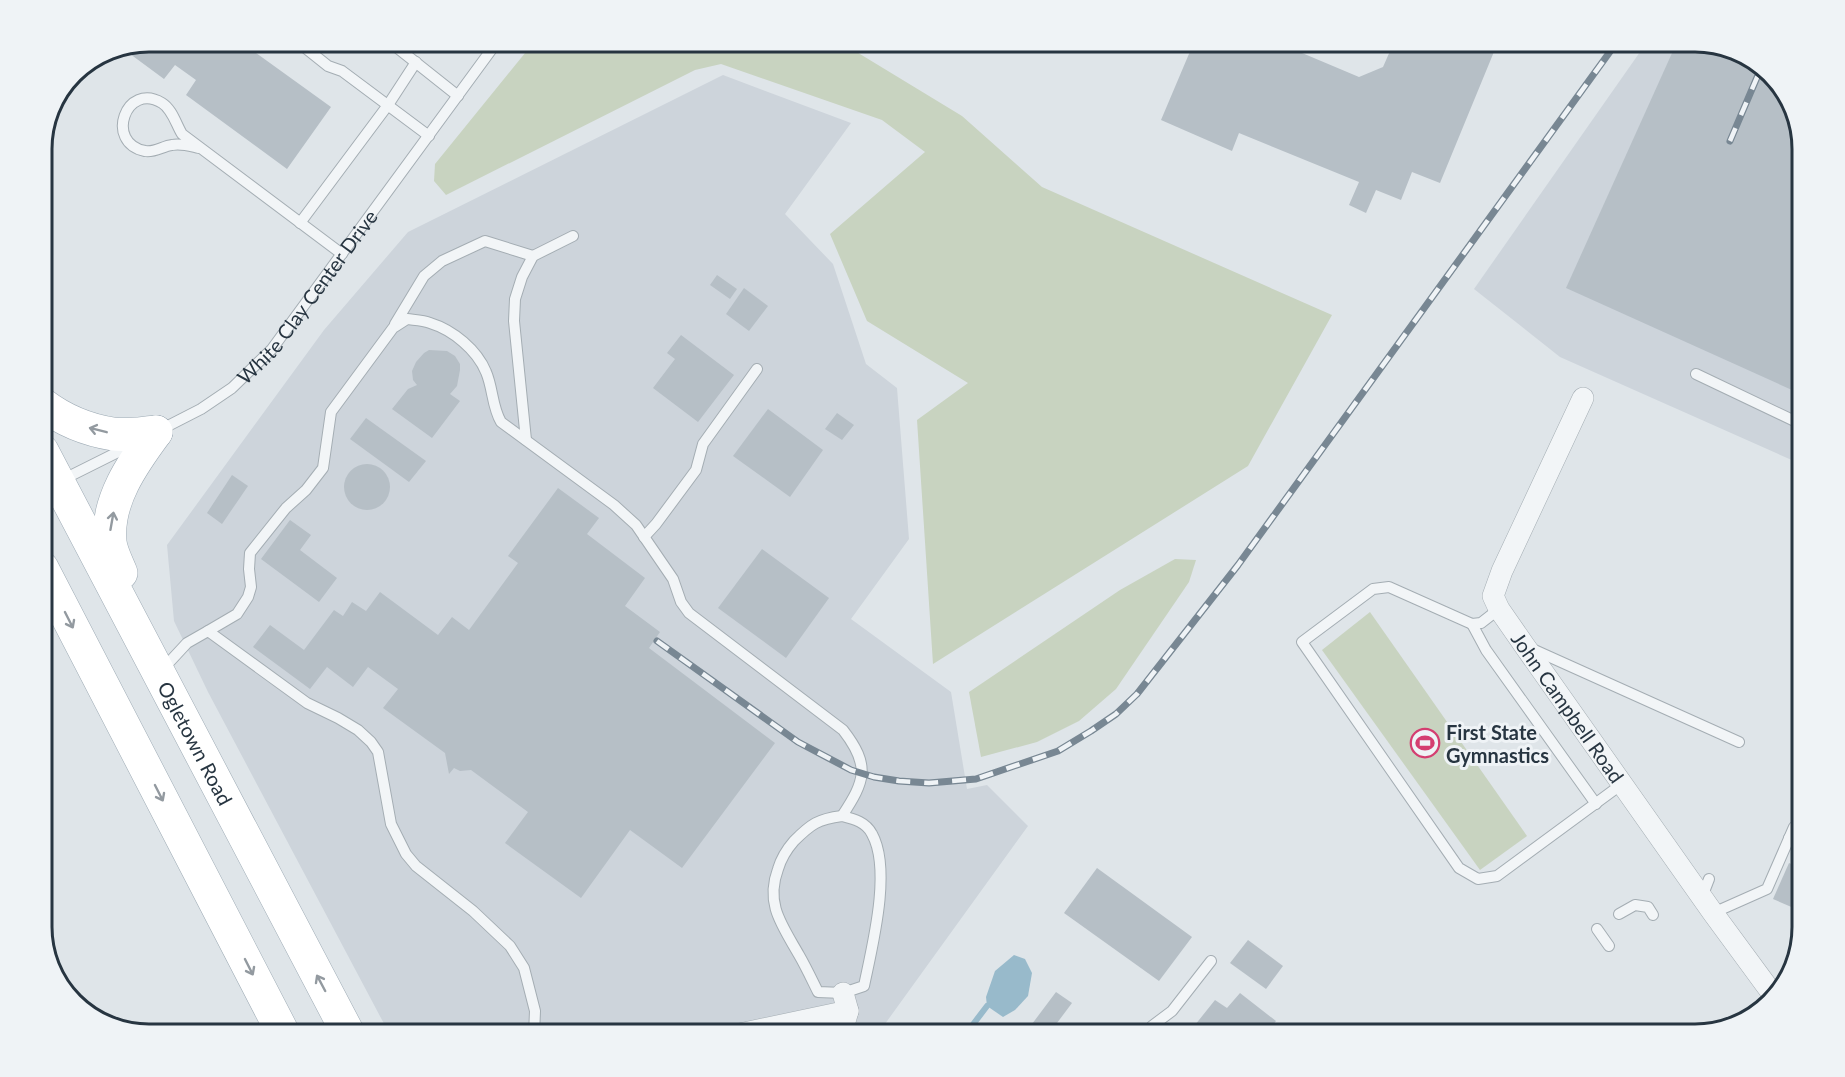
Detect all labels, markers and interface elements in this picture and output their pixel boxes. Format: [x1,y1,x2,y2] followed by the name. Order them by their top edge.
[232,205,382,389] street label: White Clay Center Drive
[89,424,108,436] one-way arrow
[106,512,117,532] one-way arrow
[64,611,75,629] one-way arrow
[1507,627,1629,787] street label: John Campbell Road
[153,677,238,809] street label: Ogletown Road
[1446,720,1549,767] place label: First State Gymnastics
[1409,727,1441,759] sports icon: First State Gymnastics
[154,784,165,802] one-way arrow
[244,957,255,975] one-way arrow
[315,975,326,993] one-way arrow

